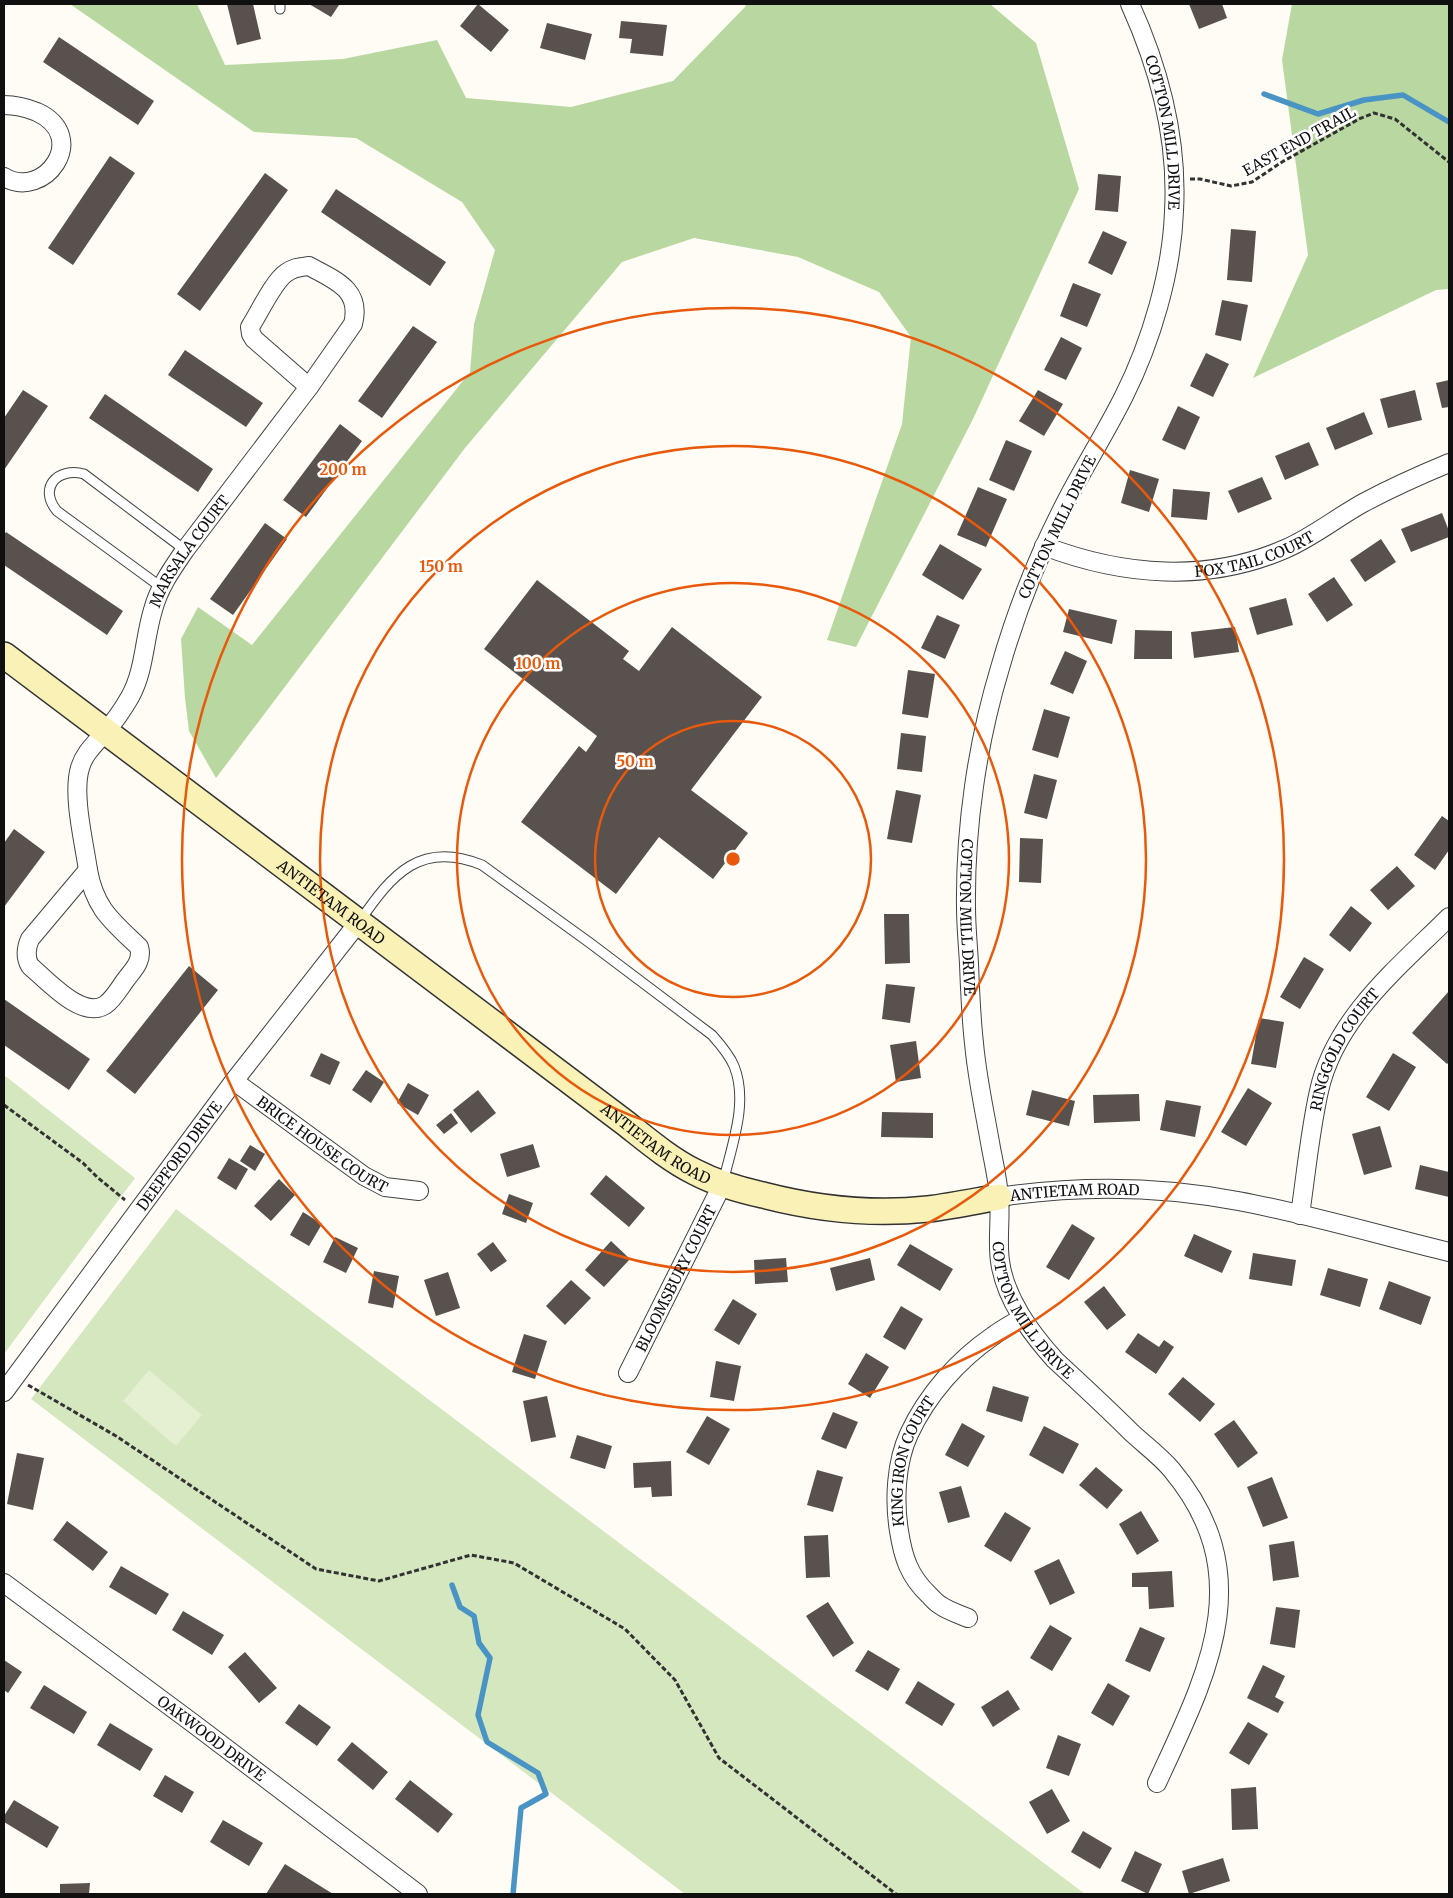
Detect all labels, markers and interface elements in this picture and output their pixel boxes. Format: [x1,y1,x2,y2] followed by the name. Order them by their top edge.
[1141,52,1184,211] street label: COTTON MILL DRIVE
[1239,102,1359,180] street label: EAST END TRAIL
[1014,452,1100,602] street label: COTTON MILL DRIVE
[319,460,367,479] text: 200 m
[145,491,233,610] street label: MARSALA COURT
[1194,526,1318,580] street label: FOX TAIL COURT
[419,557,463,576] text: 150 m
[516,654,560,673] text: 100 m
[616,752,654,771] text: 50 m
[956,838,980,997] street label: COTTON MILL DRIVE
[724,850,742,868] centre of rings
[273,854,389,948] street label: ANTIETAM ROAD
[1306,983,1383,1112] street label: RINGGOLD COURT
[253,1092,392,1197] street label: BRICE HOUSE COURT
[132,1097,226,1214] street label: DEEPFORD DRIVE
[597,1098,714,1188] street label: ANTIETAM ROAD
[1008,1179,1140,1205] street label: ANTIETAM ROAD
[631,1201,720,1355] street label: BLOOMSBURY COURT
[989,1241,1078,1383] street label: COTTON MILL DRIVE
[887,1392,938,1528] street label: KING IRON COURT
[154,1691,270,1785] street label: OAKWOOD DRIVE

